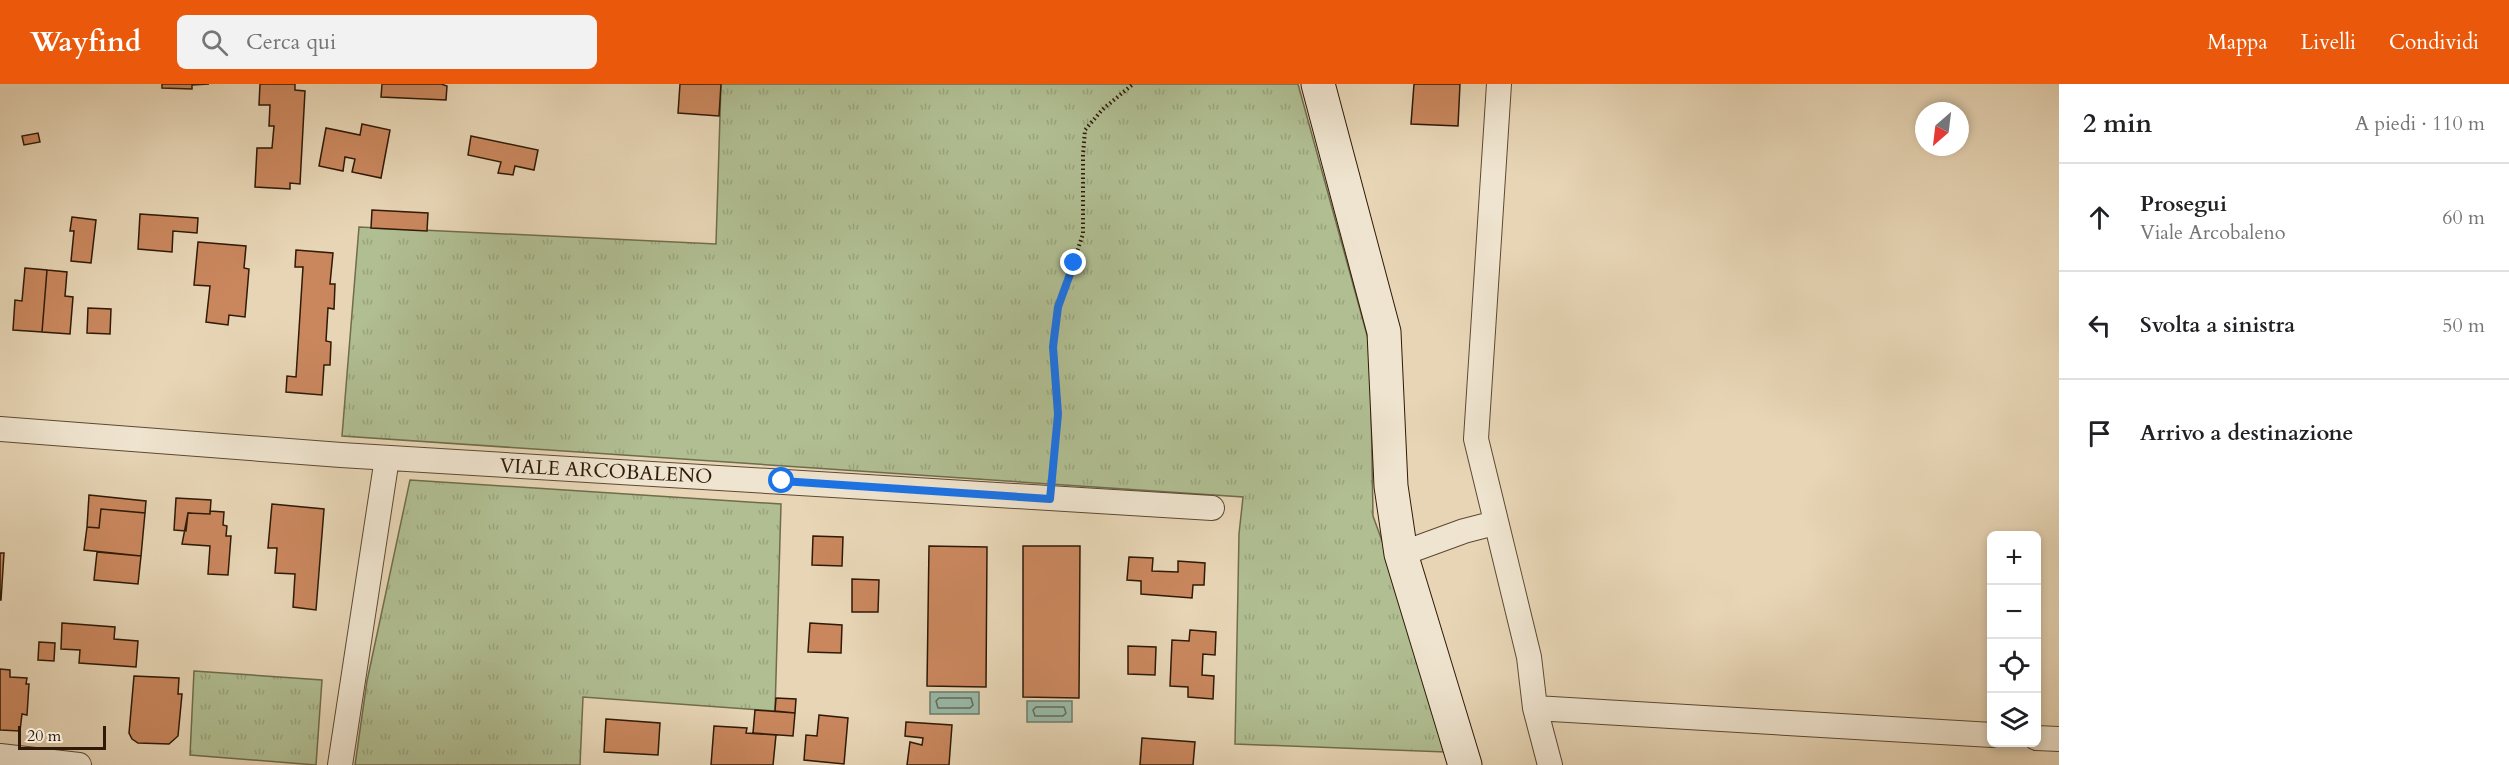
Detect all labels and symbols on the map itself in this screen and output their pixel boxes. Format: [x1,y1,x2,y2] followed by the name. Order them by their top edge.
[1915,102,1969,156] north arrow
[1060,249,1086,275] route end
[499,452,713,490] street label: VIALE ARCOBALENO
[768,467,794,493] route start
[18,723,106,750] scale bar

